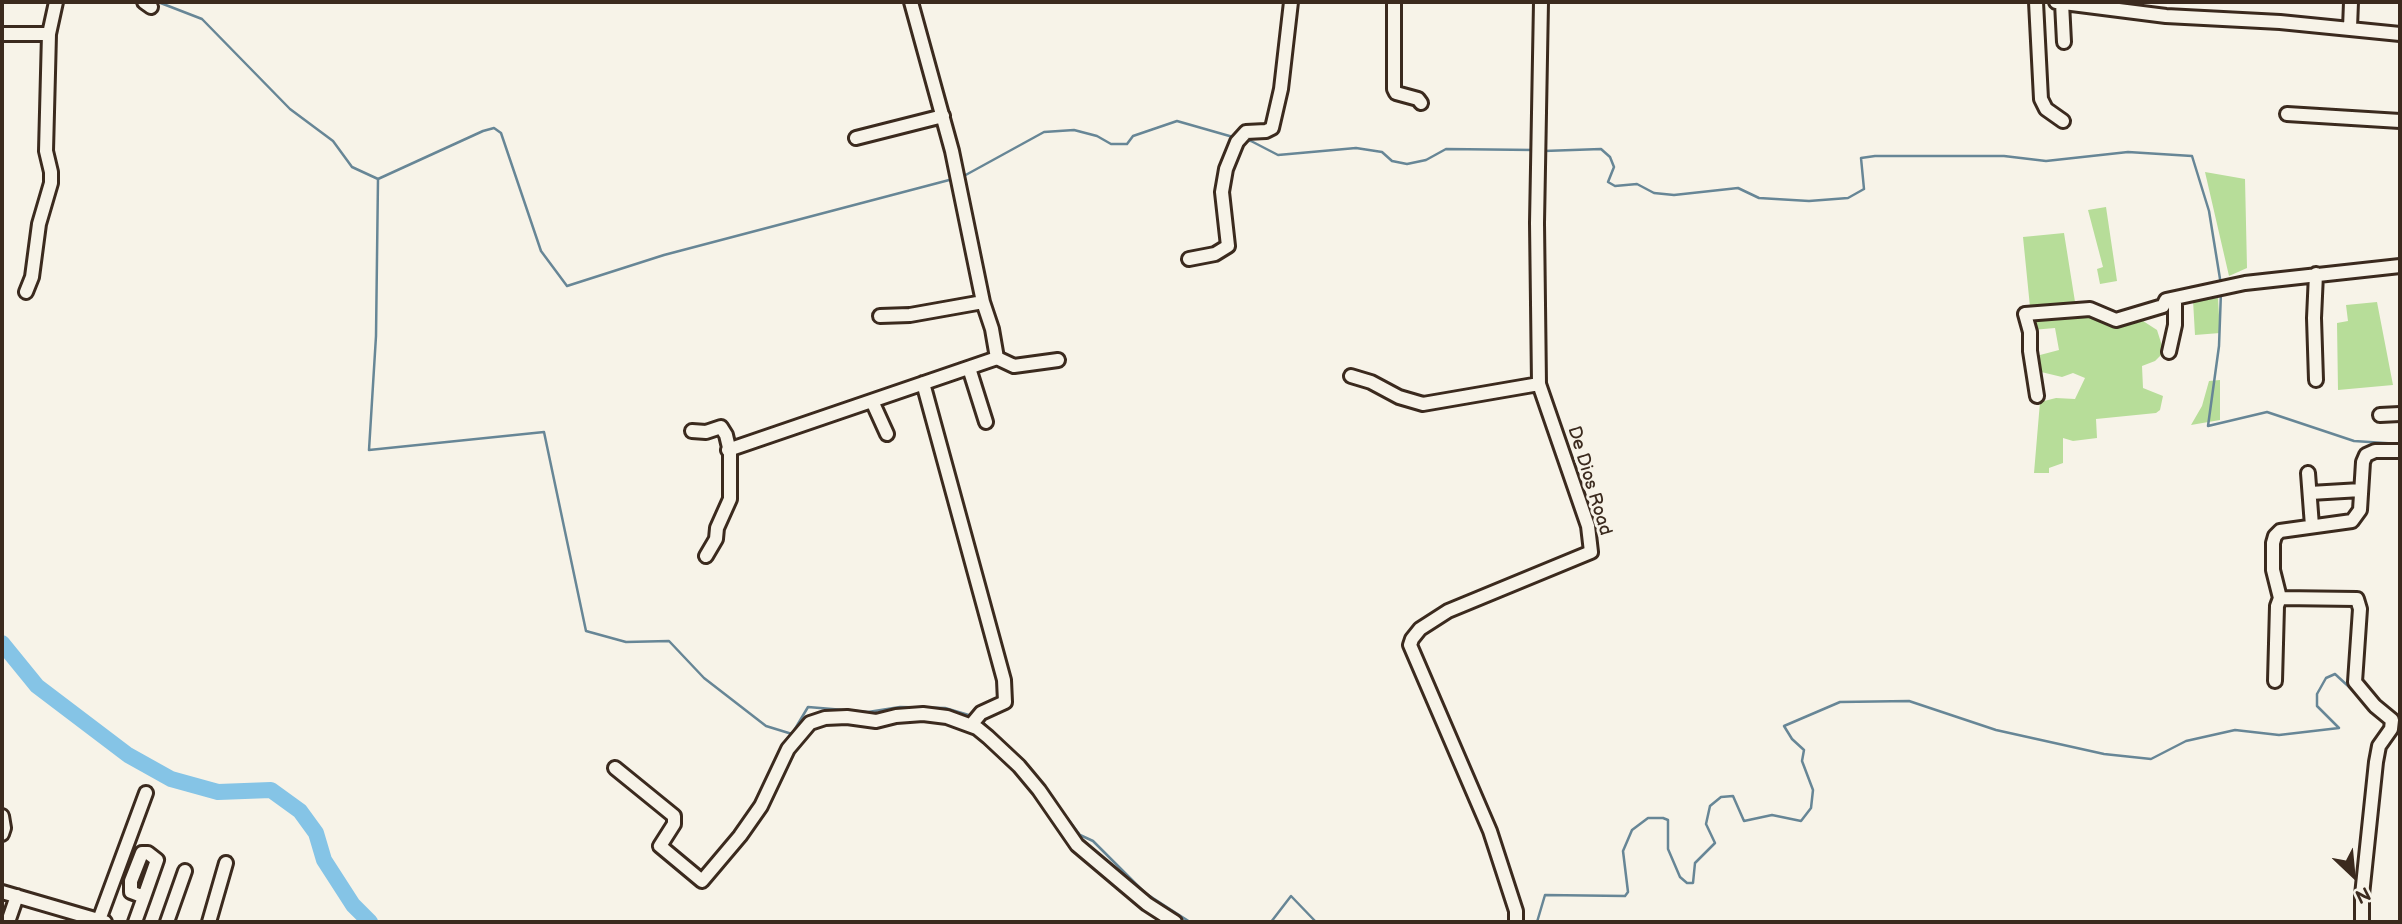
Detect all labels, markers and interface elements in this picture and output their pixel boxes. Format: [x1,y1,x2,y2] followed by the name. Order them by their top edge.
[1562,424,1616,538] street label: De Dios Road
[2318,840,2388,910] north arrow
[2351,881,2374,908] text: N

